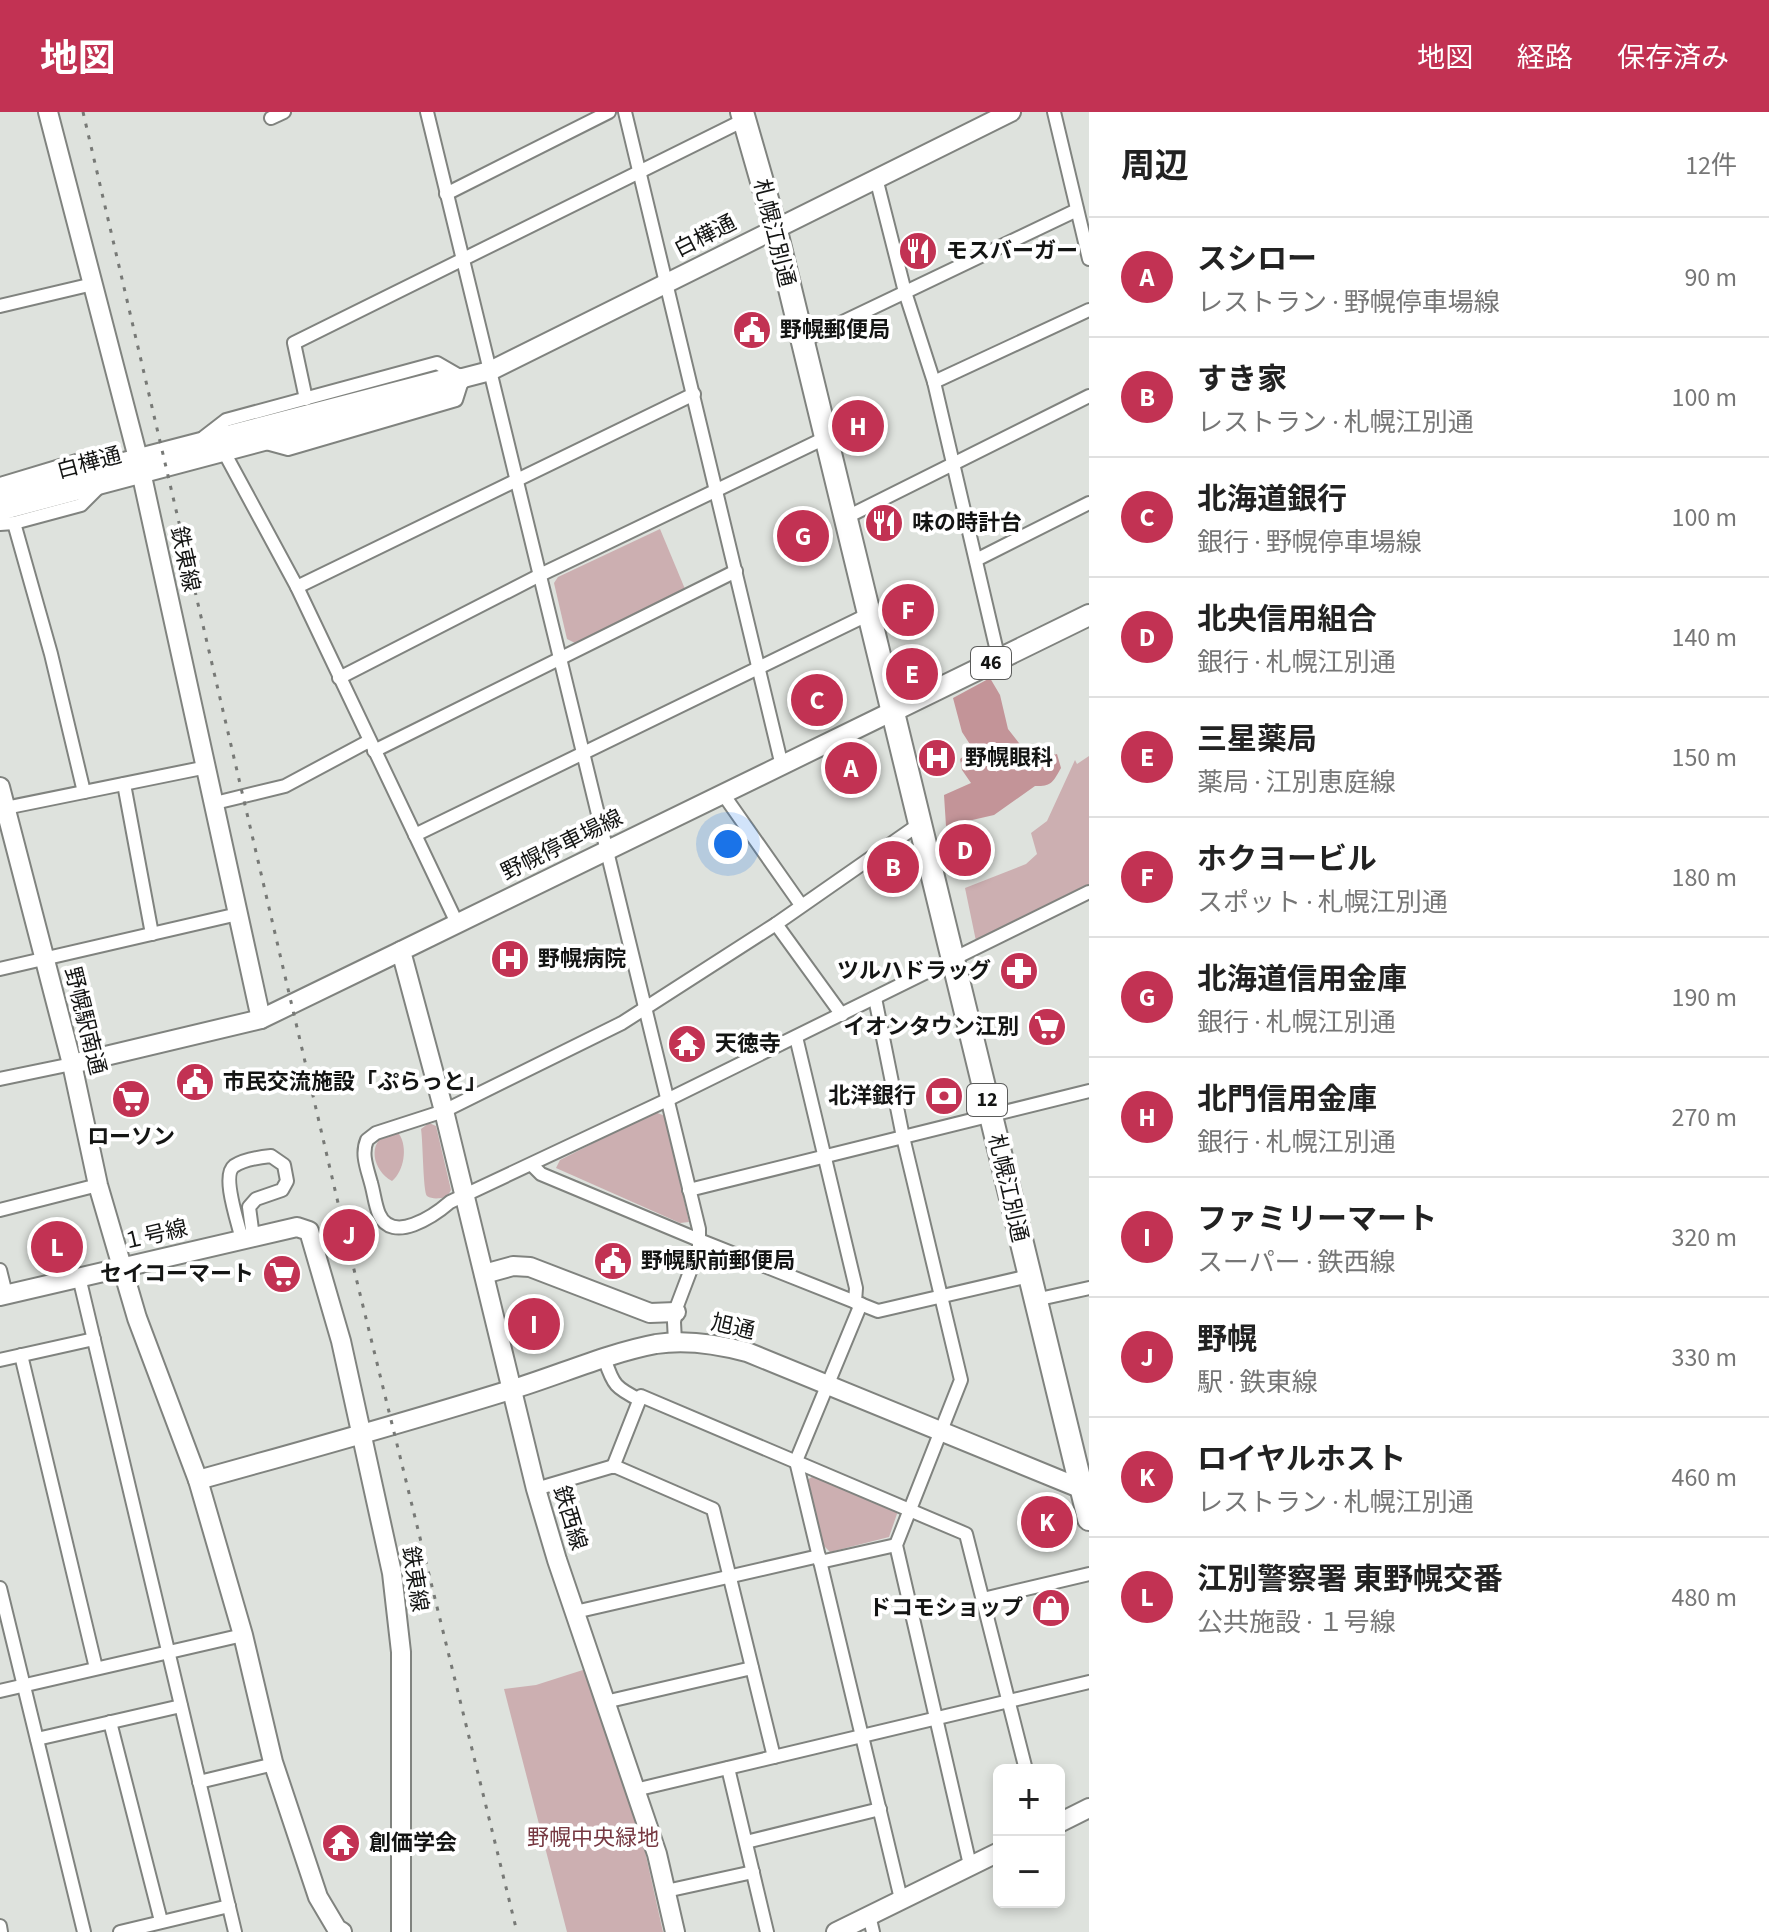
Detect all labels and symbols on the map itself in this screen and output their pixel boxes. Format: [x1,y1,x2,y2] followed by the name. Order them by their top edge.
[745,176,803,290] street label: 札幌江別通
[668,207,742,265] street label: 白樺通
[897,230,939,272] restaurant icon: モスバーガー
[946,235,1078,267] place label: モスバーガー
[731,309,773,351] public building icon: 野幌郵便局
[780,314,890,346] place label: 野幌郵便局
[832,396,884,456] pin: H
[53,439,125,487] street label: 白樺通
[863,502,905,544] restaurant icon: 味の時計台
[777,506,829,566] pin: G
[912,507,1022,539] place label: 味の時計台
[162,523,208,595] street label: 鉄東線
[882,580,934,640] pin: F
[886,644,938,704] pin: E
[971,647,1011,679] road number: 46
[791,670,843,730] pin: C
[916,737,958,779] hospital icon: 野幌眼科
[825,738,877,798] pin: A
[965,742,1053,774] place label: 野幌眼科
[496,802,628,888] street label: 野幌停車場線
[939,820,991,880] pin: D
[708,824,748,864] your location
[867,837,919,897] pin: B
[489,938,531,980] hospital icon: 野幌病院
[538,943,626,975] place label: 野幌病院
[998,950,1040,992] pharmacy icon: ツルハドラッグ
[837,955,991,987] place label: ツルハドラッグ
[56,964,114,1078] street label: 野幌駅南通
[1026,1006,1068,1048] supermarket icon: イオンタウン江別
[843,1011,1019,1043] place label: イオンタウン江別
[666,1023,708,1065] temple icon: 天徳寺
[715,1028,781,1060] place label: 天徳寺
[174,1061,216,1103] public building icon: 市民交流施設「ぷらっと」
[223,1066,487,1098] place label: 市民交流施設「ぷらっと」
[923,1075,965,1117] bank icon: 北洋銀行
[110,1078,152,1120] supermarket icon: ローソン
[828,1080,916,1112] place label: 北洋銀行
[967,1084,1007,1116] road number: 12
[87,1121,175,1153] place label: ローソン
[980,1131,1036,1245] street label: 札幌江別通
[323,1205,375,1265] pin: J
[119,1212,191,1258] street label: １号線
[31,1217,83,1277] pin: L
[592,1240,634,1282] public building icon: 野幌駅前郵便局
[641,1245,795,1277] place label: 野幌駅前郵便局
[261,1253,303,1295] supermarket icon: セイコーマート
[100,1258,254,1290] place label: セイコーマート
[508,1294,560,1354] pin: I
[708,1306,758,1348] street label: 旭通
[545,1482,595,1554] street label: 鉄西線
[1021,1492,1073,1552] pin: K
[394,1544,436,1614] street label: 鉄東線
[1030,1587,1072,1629] shop icon: ドコモショップ
[869,1592,1023,1624] place label: ドコモショップ
[320,1822,362,1864] temple icon: 創価学会
[527,1822,659,1854] park label: 野幌中央緑地
[369,1827,457,1859] place label: 創価学会

